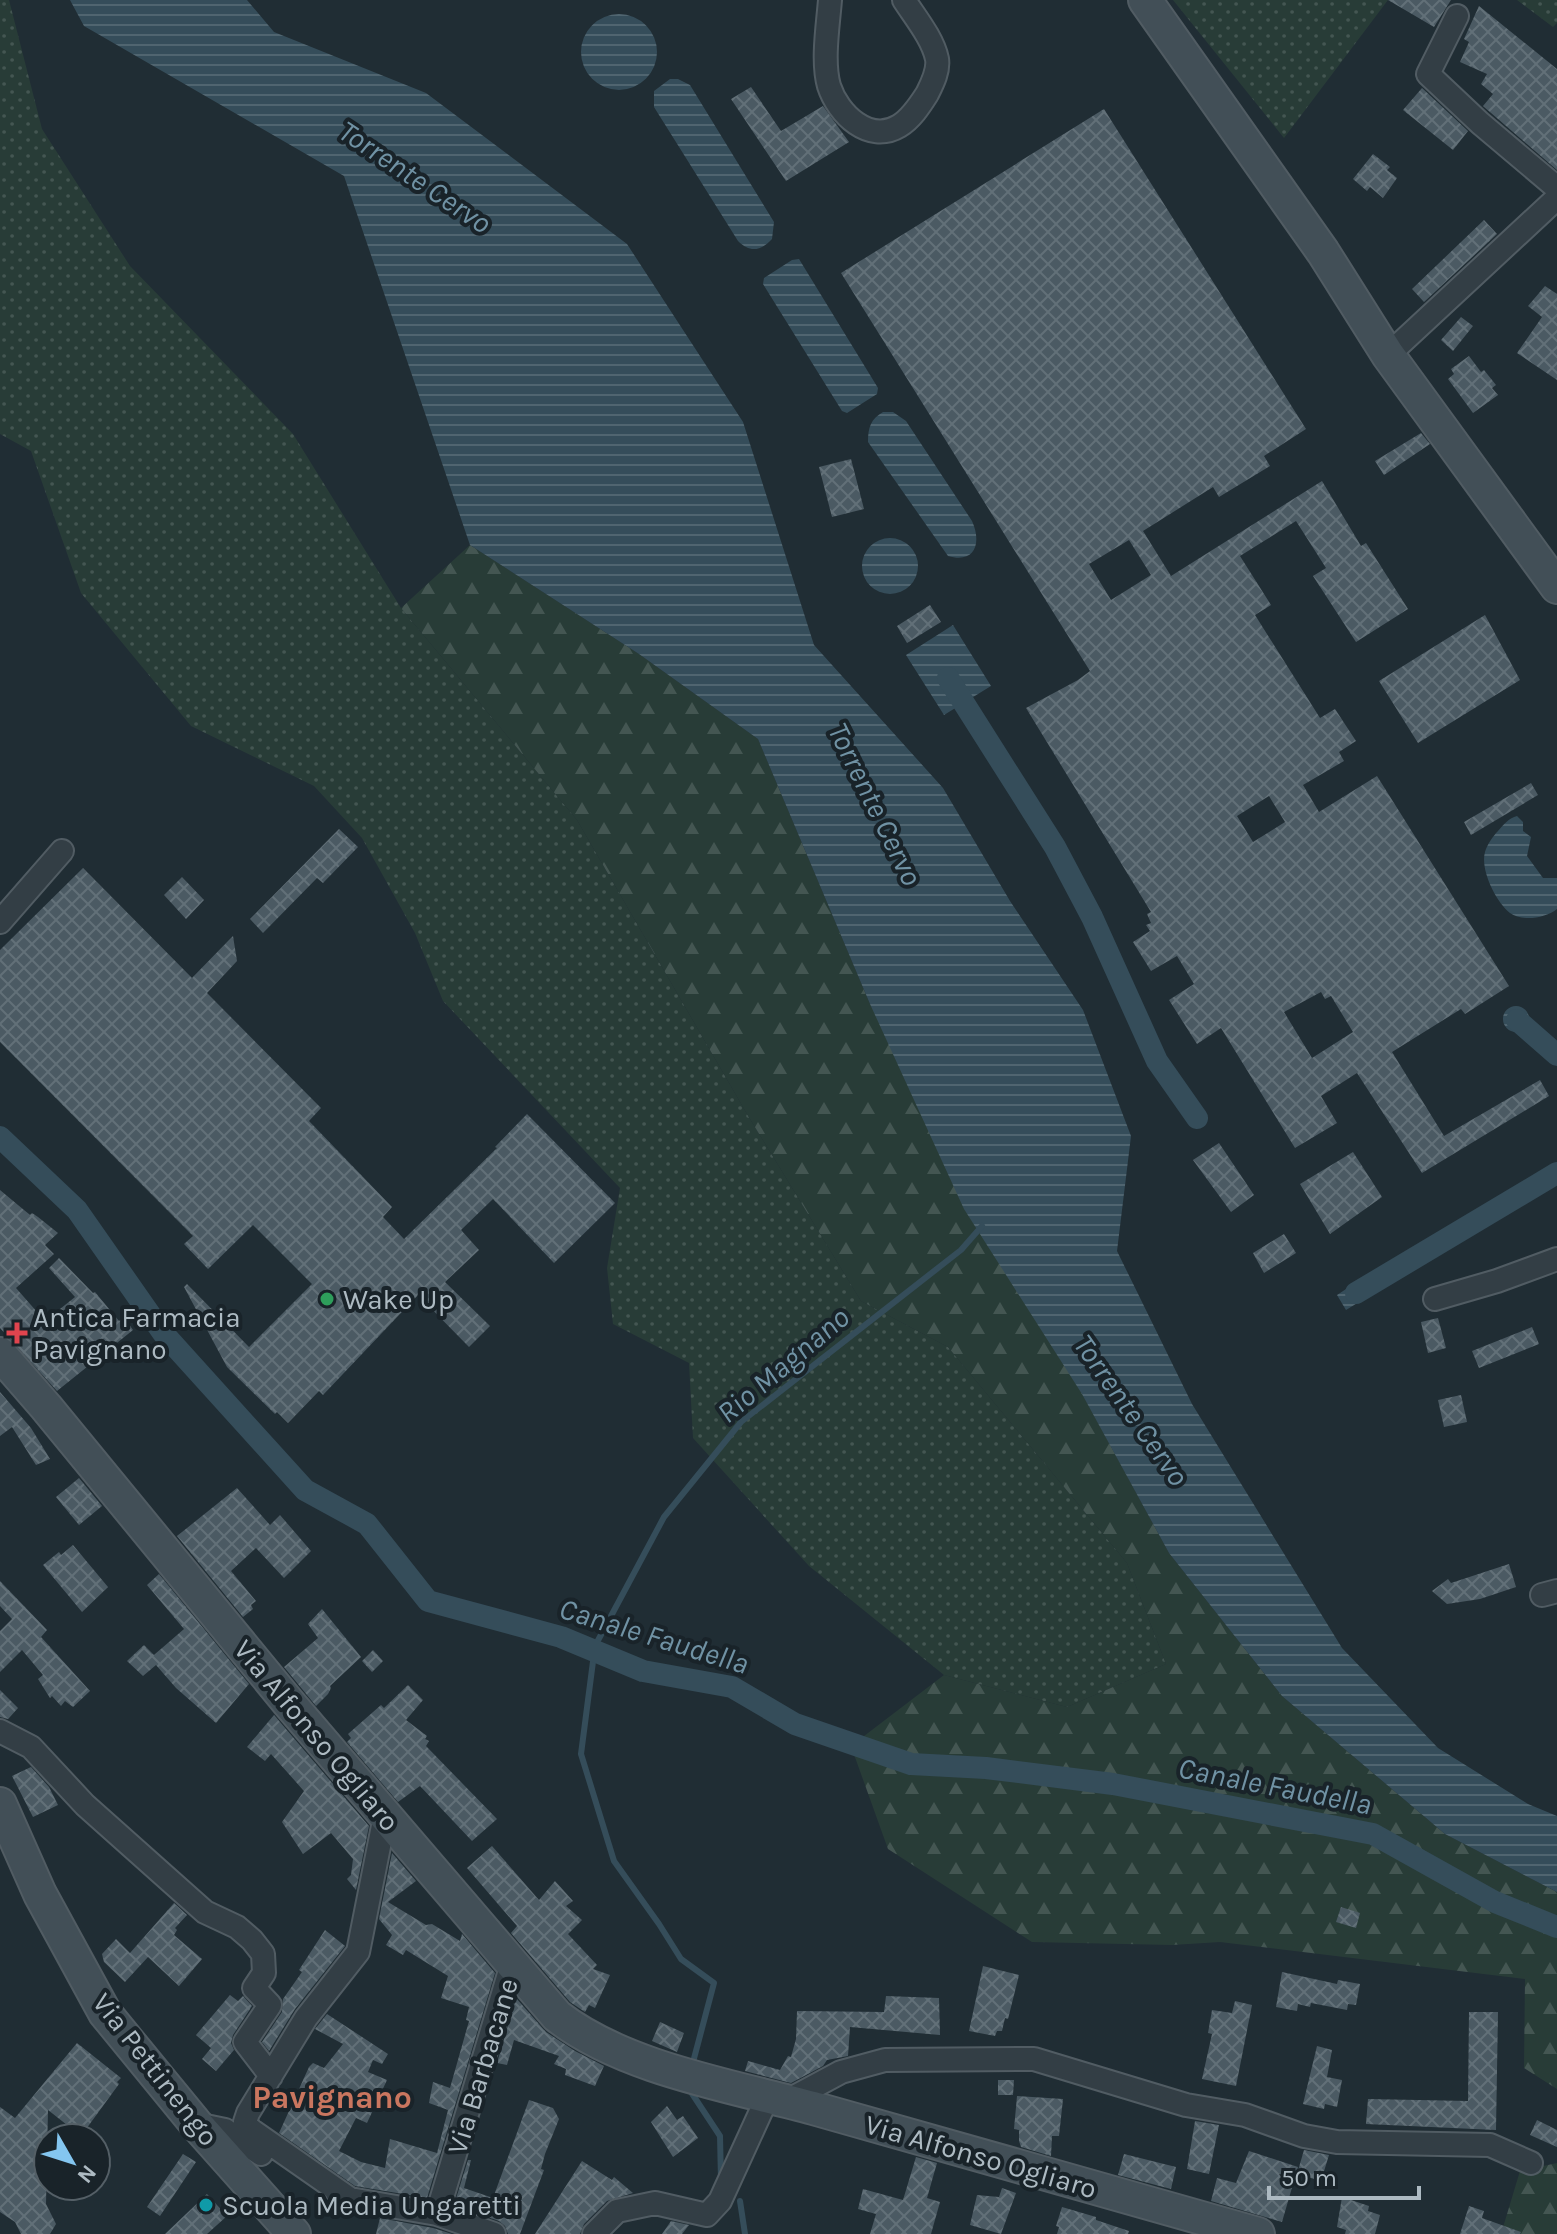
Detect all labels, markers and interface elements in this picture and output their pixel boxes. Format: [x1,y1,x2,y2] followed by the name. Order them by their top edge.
[332,113,498,241] water label: Torrente Cervo
[820,717,930,891] water label: Torrente Cervo
[343,1283,454,1316] place label: Wake Up
[318,1290,336,1308] marker: Wake Up
[710,1299,857,1431] water label: Rio Magnano
[33,1301,241,1366] place label: Antica Farmacia Pavignano
[8,1324,26,1342] marker: Antica Farmacia Pavignano
[1066,1327,1196,1493] water label: Torrente Cervo
[555,1590,753,1682] water label: Canale Faudella
[227,1633,406,1838] street label: Via Alfonso Ogliaro
[1175,1750,1375,1822] water label: Canale Faudella
[440,1974,525,2158] street label: Via Barbacane
[86,1986,225,2152] street label: Via Pettinengo
[252,2079,412,2116] district label: Pavignano
[861,2108,1100,2205] street label: Via Alfonso Ogliaro
[32,2122,112,2202] north arrow
[1269,2150,1419,2200] scale bar
[72,2160,102,2188] text: N
[1281,2164,1337,2192] text: 50 m
[222,2189,521,2222] place label: Scuola Media Ungaretti
[197,2196,215,2214] marker: Scuola Media Ungaretti

